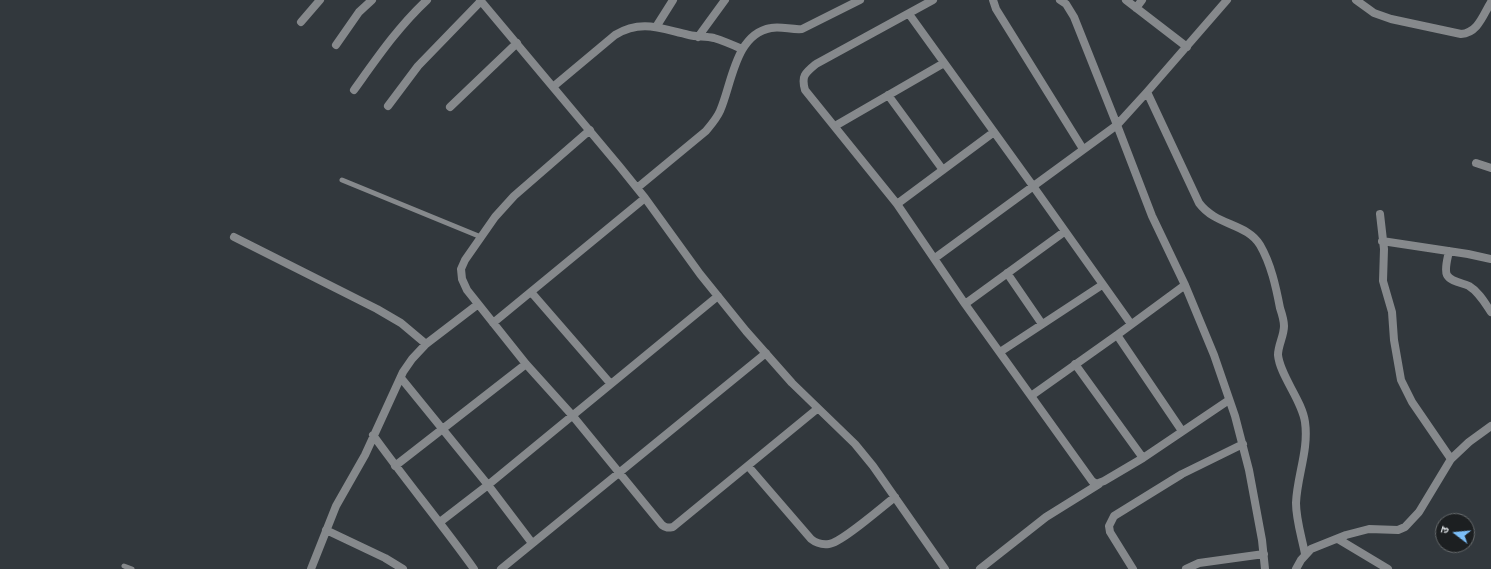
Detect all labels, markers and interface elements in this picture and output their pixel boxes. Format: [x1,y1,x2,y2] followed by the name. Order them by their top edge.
[1435,513,1475,553] north arrow
[1437,525,1452,535] text: उ

